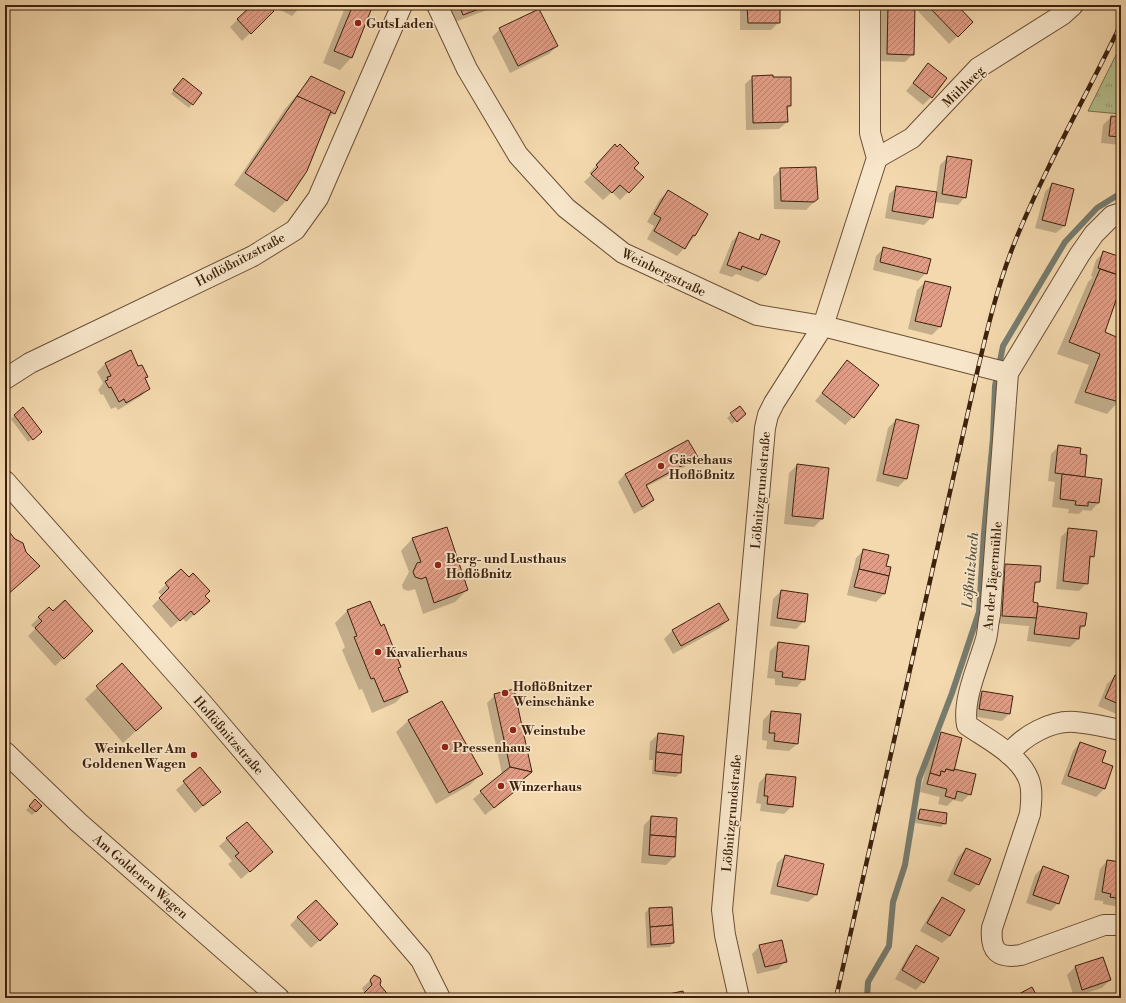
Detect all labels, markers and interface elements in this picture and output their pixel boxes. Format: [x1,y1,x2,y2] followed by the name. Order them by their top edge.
[366,16,433,32] place label: GutsLaden
[353,18,363,28] marker: GutsLaden
[939,62,988,111] street label: Mühlweg
[193,229,288,290] street label: Hoflößnitzstraße
[618,245,709,300] street label: Weinbergstraße
[748,430,774,550] street label: Lößnitzgrundstraße
[669,452,735,483] place label: Gästehaus Hoflößnitz
[656,461,666,471] marker: Gästehaus Hoflößnitz
[980,520,1006,632] street label: An der Jägermühle
[959,531,983,610] water label: Lößnitzbach
[446,551,567,582] place label: Berg- und Lusthaus Hoflößnitz
[433,560,443,570] marker: Berg- und Lusthaus Hoflößnitz
[386,645,468,661] place label: Kavalierhaus
[373,647,383,657] marker: Kavalierhaus
[512,679,594,710] place label: Hoflößnitzer Weinschänke
[500,688,510,698] marker: Hoflößnitzer Weinschänke
[190,693,267,779] street label: Hoflößnitzstraße
[520,723,586,739] place label: Weinstube
[508,725,518,735] marker: Weinstube
[453,740,531,756] place label: Pressenhaus
[82,741,186,772] place label: Weinkeller Am Goldenen Wagen
[440,742,450,752] marker: Pressenhaus
[189,750,199,760] marker: Weinkeller Am Goldenen Wagen
[719,753,745,873] street label: Lößnitzgrundstraße
[508,779,582,795] place label: Winzerhaus
[496,781,506,791] marker: Winzerhaus
[89,830,191,923] street label: Am Goldenen Wagen

